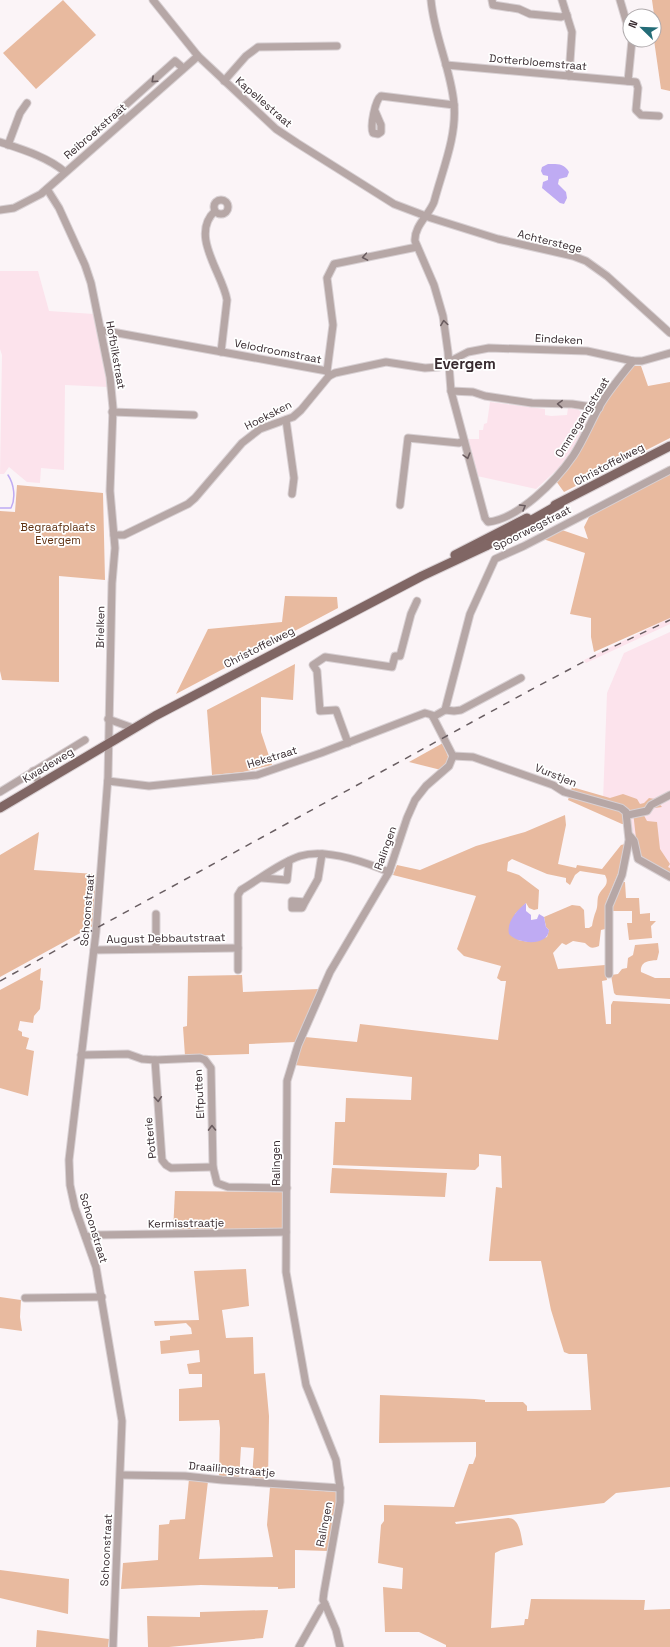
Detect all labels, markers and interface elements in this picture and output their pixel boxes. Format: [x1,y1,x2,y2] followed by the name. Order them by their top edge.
[622,8,662,48] north arrow
[625,18,641,30] text: N
[489,51,587,73] street label: Dotterbloemstraat
[233,74,295,130] street label: Kapellestraat
[151,75,159,82] one-way arrow
[61,100,129,162] street label: Reibroekstraat
[516,226,584,256] street label: Achterstege
[362,252,368,260] one-way arrow
[103,320,129,390] street label: Hofbilkstraat
[440,320,449,326] one-way arrow
[535,331,583,347] street label: Eindeken
[233,336,323,366] street label: Velodroomstraat
[434,354,496,373] district label: Evergem
[552,374,612,460] street label: Ommegangstraat
[242,397,294,433] street label: Hoeksken
[557,399,563,408] one-way arrow
[572,440,646,488] street label: Christoffelweg
[462,452,471,459] one-way arrow
[491,502,573,554] street label: Spoorwegstraat
[519,504,526,511] one-way arrow
[21,520,96,547] park label: Begraafplaats Evergem
[93,606,107,648] street label: Brielken
[221,623,297,671] street label: Christoffelweg
[245,743,299,771] street label: Hekstraat
[20,744,76,786] street label: Kwadeweg
[533,760,579,790] street label: Vurstjen
[371,824,399,872] street label: Ralingen
[77,873,97,947] street label: Schoonstraat
[106,930,226,946] street label: August Debbautstraat
[191,1069,207,1119] street label: Elfputten
[153,1096,162,1102] one-way arrow
[141,1117,159,1159] street label: Potterie
[208,1125,216,1131] one-way arrow
[269,1140,283,1186] street label: Ralingen
[77,1191,111,1265] street label: Schoonstraat
[148,1215,224,1231] street label: Kermisstraatje
[188,1458,276,1480] street label: Draailingstraatje
[313,1500,335,1548] street label: Ralingen
[97,1513,115,1587] street label: Schoonstraat

